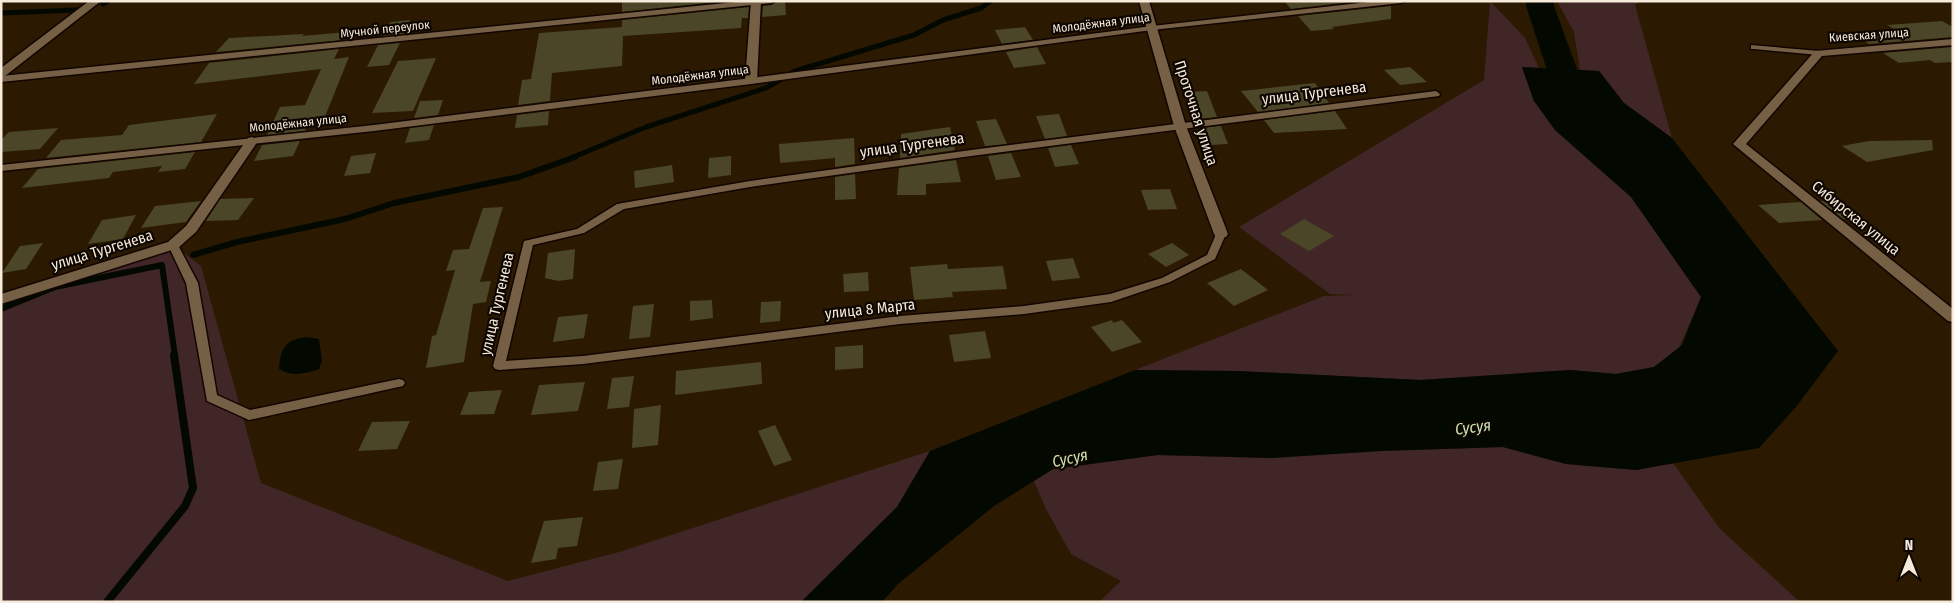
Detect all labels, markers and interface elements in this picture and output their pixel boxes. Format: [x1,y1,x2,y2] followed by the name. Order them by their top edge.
[1052,10,1150,36] street label: Молодёжная улица
[340,17,431,41] street label: Мучной переулок
[1829,25,1910,45] street label: Киевская улица
[1171,58,1221,168] street label: Проточная улица
[651,62,749,88] street label: Молодёжная улица
[1261,78,1367,108] street label: улица Тургенева
[249,111,347,135] street label: Молодёжная улица
[859,129,965,161] street label: улица Тургенева
[1808,177,1904,259] street label: Сибирская улица
[49,226,155,274] street label: улица Тургенева
[476,251,518,357] street label: улица Тургенева
[824,295,916,323] street label: улица 8 Марта
[1454,415,1492,439] water label: Сусуя
[1050,445,1090,471] water label: Сусуя
[1884,533,1934,583] north arrow
[1905,537,1913,554] text: N

